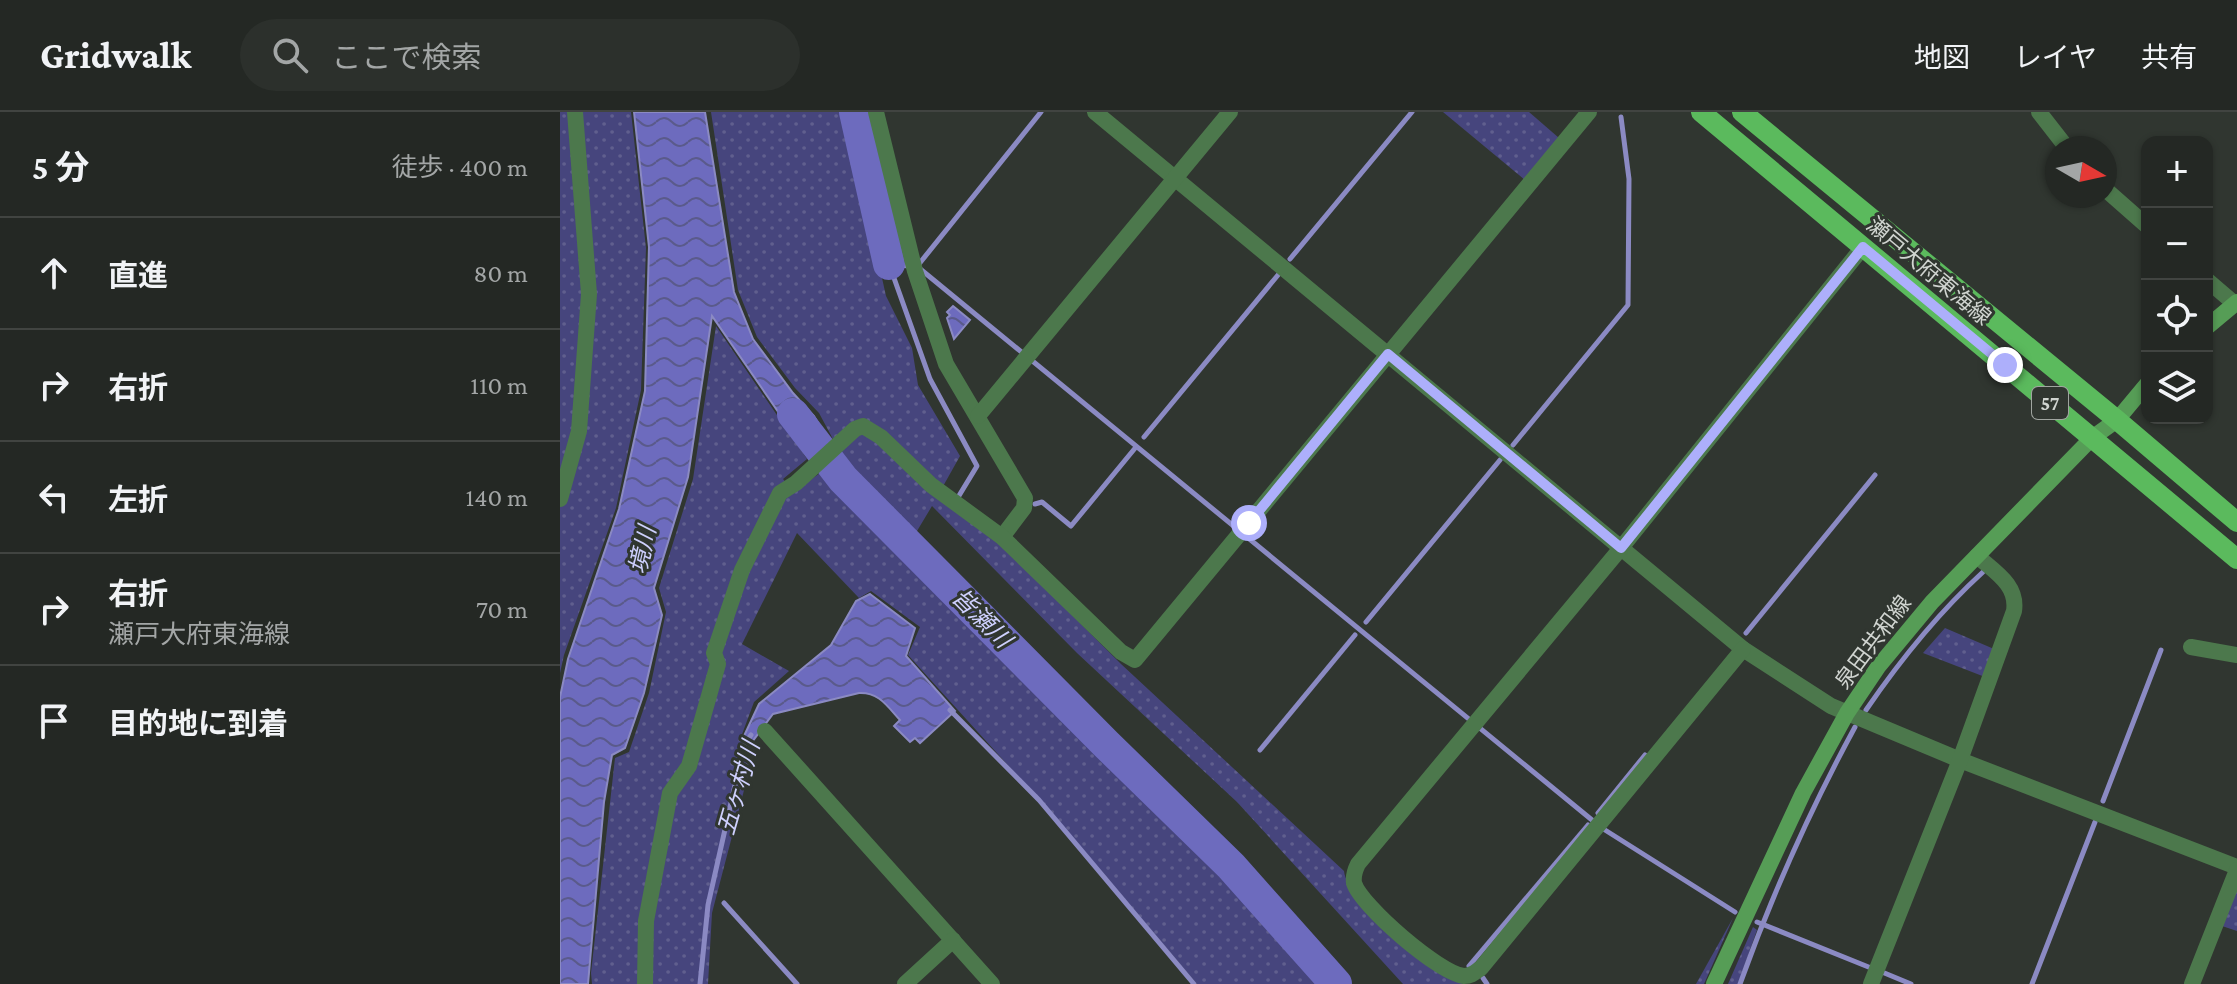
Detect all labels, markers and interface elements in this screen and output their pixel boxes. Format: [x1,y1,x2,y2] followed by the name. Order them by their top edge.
[240,19,800,91] search box
[268,33,312,77] icon: search
[40,34,192,76] text: Gridwalk
[332,41,482,74] text: ここで検索
[1914,42,1970,73] text: 地図
[2014,42,2097,73] text: レイヤ
[2141,42,2197,73] text: 共有
[2045,136,2117,208] north arrow
[2141,136,2213,424] map controls
[2141,136,2213,208] button: +
[32,149,89,186] text: 5 分
[392,153,528,182] text: 徒歩 · 400 m
[2141,208,2213,280] button: −
[1862,212,1996,330] street label: 瀬戸大府東海線
[32,251,76,295] icon: ahead
[108,259,168,292] text: 直進
[474,259,528,288] text: 80 m
[2141,280,2213,352] button: locate
[1987,347,2023,383] route end
[2141,352,2213,424] button: layers
[32,363,76,407] icon: right
[108,371,168,404] text: 右折
[470,371,528,400] text: 110 m
[2032,387,2068,419] road number: 57
[32,475,76,519] icon: left
[108,483,168,516] text: 左折
[466,483,528,512] text: 140 m
[1231,505,1267,541] route start
[623,521,661,576] water label: 境川
[108,577,168,610] text: 右折
[947,583,1019,655] water label: 皆瀬川
[32,587,76,631] icon: right
[1830,591,1916,693] street label: 泉田共和線
[476,595,528,624] text: 70 m
[108,620,290,649] text: 瀬戸大府東海線
[32,699,76,743] icon: arrive
[108,707,288,740] text: 目的地に到着
[712,735,765,838] water label: 五ヶ村川

